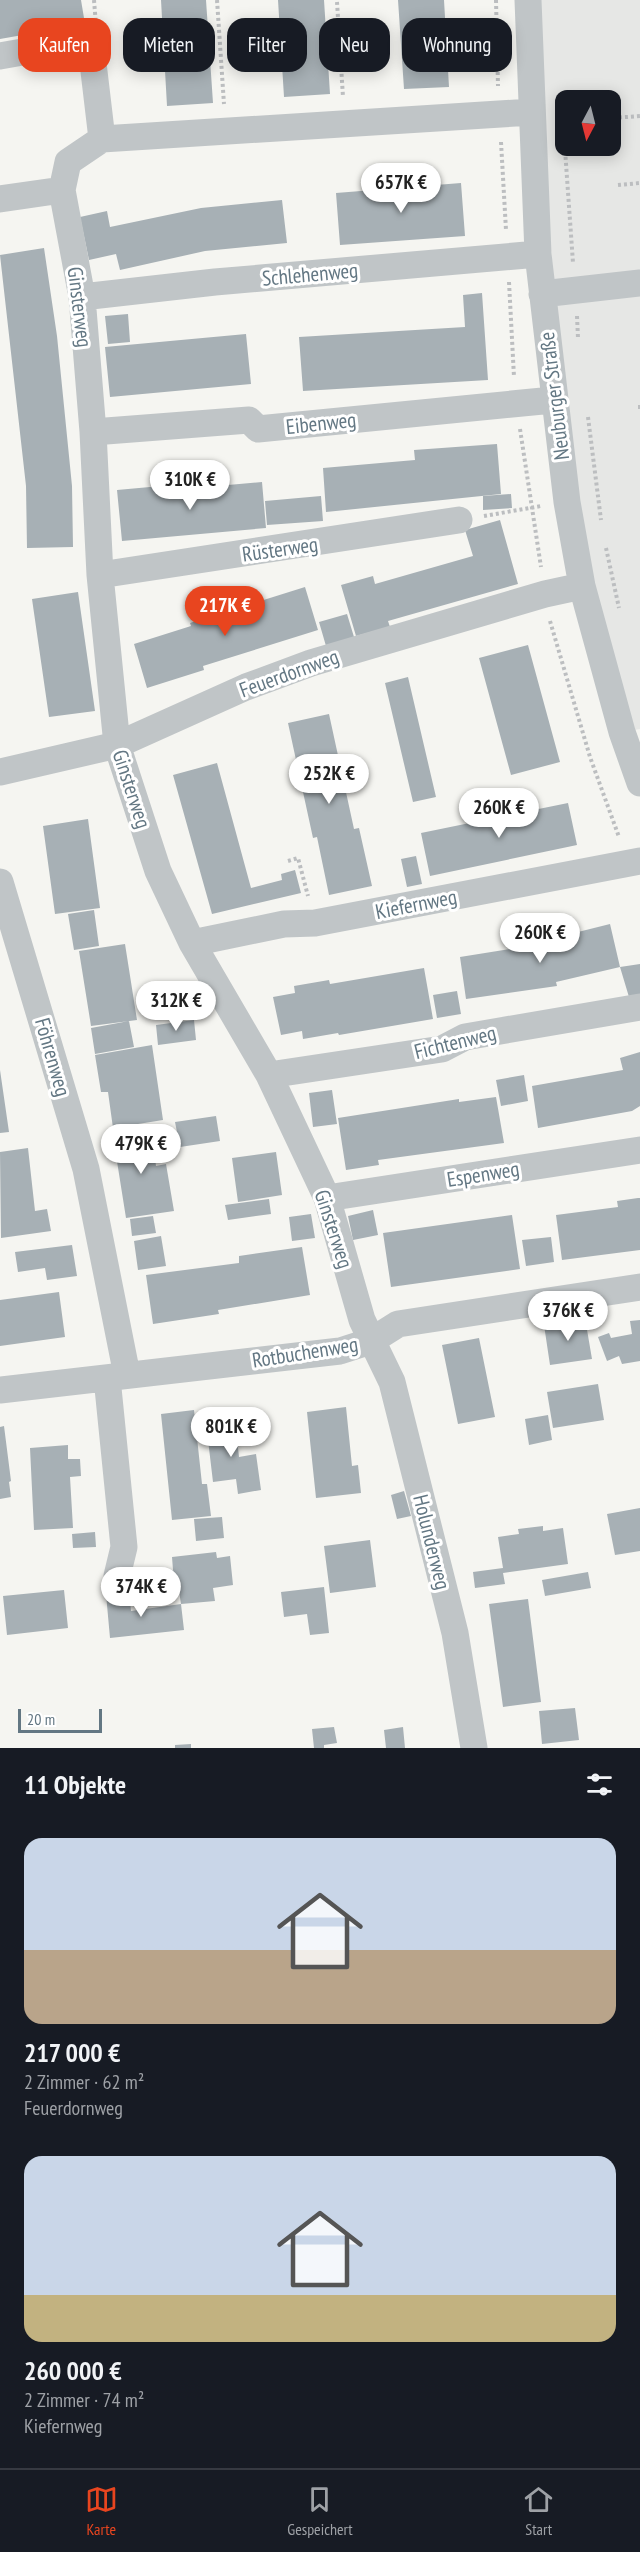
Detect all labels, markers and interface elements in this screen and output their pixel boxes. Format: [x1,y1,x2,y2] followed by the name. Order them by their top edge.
[18,18,111,72] chip: Kaufen
[123,18,215,72] chip: Mieten
[227,18,307,72] chip: Filter
[319,18,390,72] chip: Neu
[402,18,512,72] chip: Wohnung
[555,90,621,156] north arrow
[555,90,621,156] map controls
[352,163,450,214] pin: 657K €
[375,169,427,195] text: 657K €
[261,256,359,292] street label: Schlehenweg
[62,265,98,349] street label: Ginsterweg
[533,330,575,462] street label: Neuburger Straße
[285,406,357,440] street label: Eibenweg
[141,460,239,511] pin: 310K €
[164,466,216,492] text: 310K €
[240,530,320,568] street label: Rüsterweg
[176,586,274,637] pin: 217K €
[199,592,251,618] text: 217K €
[236,643,342,703] street label: Feuerdornweg
[107,746,157,832] street label: Ginsterweg
[280,754,378,805] pin: 252K €
[303,760,355,786] text: 252K €
[450,788,548,839] pin: 260K €
[473,794,525,820] text: 260K €
[373,883,459,925] street label: Kiefernweg
[491,913,589,964] pin: 260K €
[514,919,566,945] text: 260K €
[127,981,225,1032] pin: 312K €
[150,987,202,1013] text: 312K €
[29,1015,77,1099] street label: Föhrenweg
[411,1019,499,1065] street label: Fichtenweg
[92,1124,190,1175] pin: 479K €
[115,1130,167,1156] text: 479K €
[445,1155,521,1193] street label: Espenweg
[309,1186,359,1272] street label: Ginsterweg
[519,1291,617,1342] pin: 376K €
[542,1297,594,1323] text: 376K €
[250,1330,360,1374] street label: Rotbuchenweg
[182,1407,280,1458] pin: 801K €
[205,1413,257,1439] text: 801K €
[407,1492,457,1592] street label: Holunderweg
[92,1567,190,1618] pin: 374K €
[115,1573,167,1599] text: 374K €
[18,1706,102,1734] scale bar
[27,1709,55,1729] text: 20 m
[24,1768,126,1801] text: 11 Objekte
[583,1768,616,1801] icon: filters
[266,1877,374,1985] icon: home
[24,2036,121,2069] text: 217 000 €
[24,2069,144,2095] text: 2 Zimmer · 62 m²
[24,2095,123,2121] text: Feuerdornweg
[266,2195,374,2303] icon: home
[24,2354,122,2387] text: 260 000 €
[24,2387,144,2413] text: 2 Zimmer · 74 m²
[24,2413,102,2439] text: Kiefernweg
[85,2483,118,2539] tab: Karte
[287,2483,353,2539] tab: Gespeichert
[522,2483,555,2539] tab: Start

